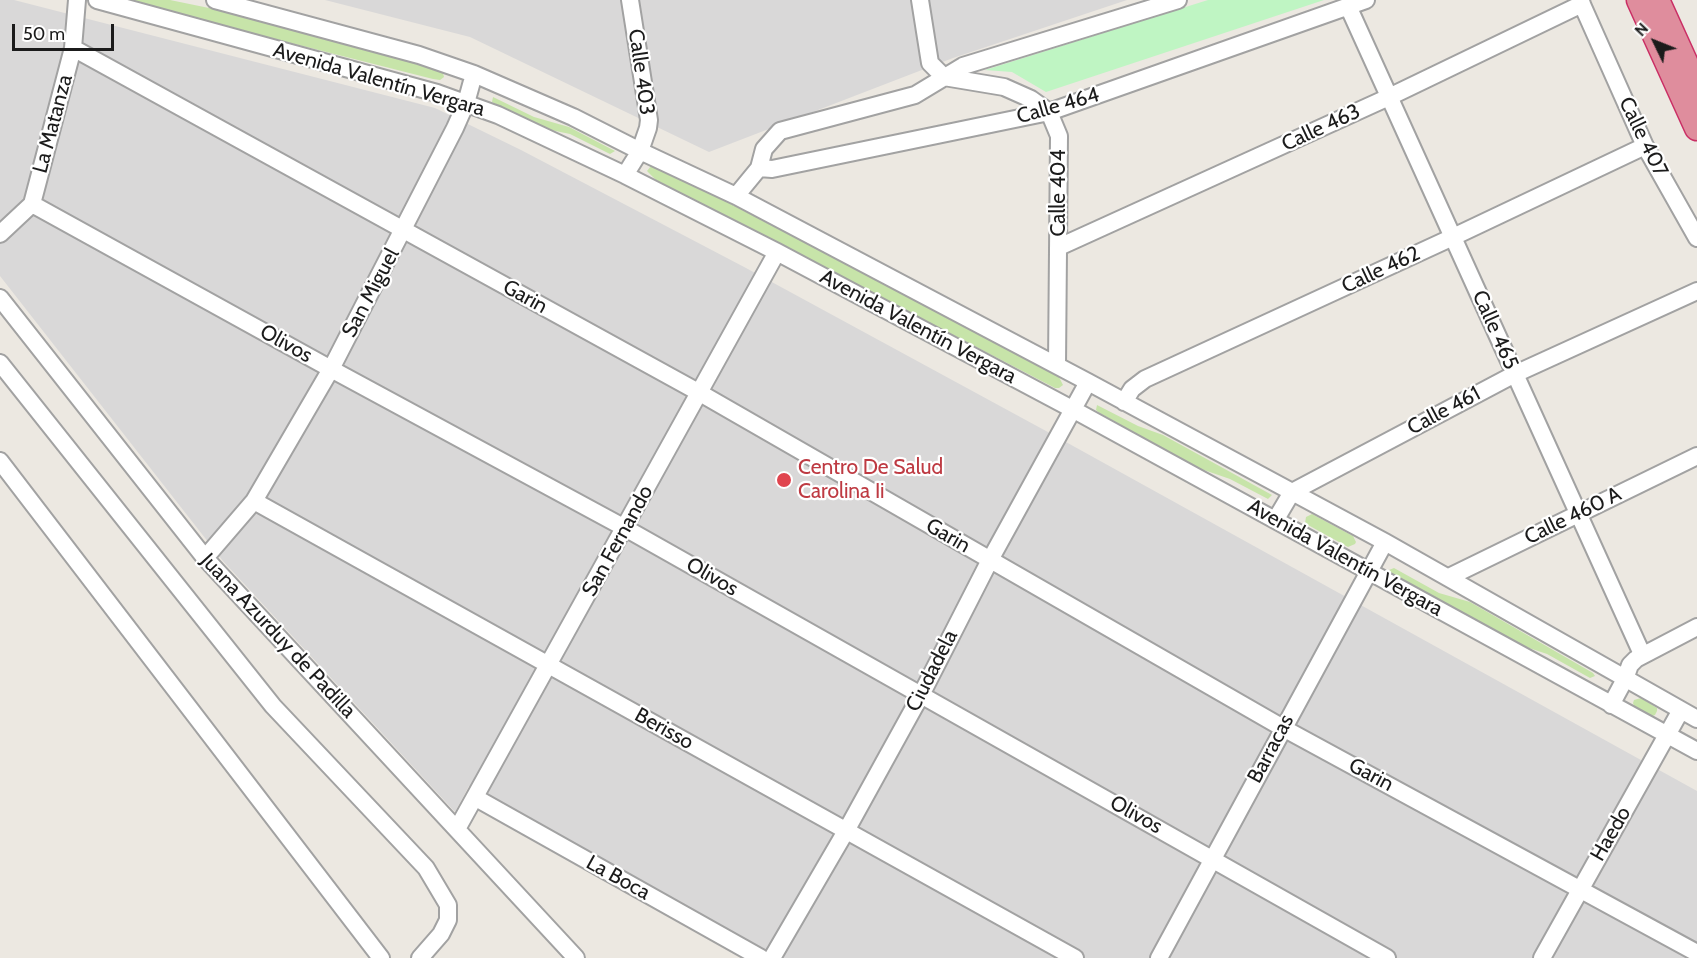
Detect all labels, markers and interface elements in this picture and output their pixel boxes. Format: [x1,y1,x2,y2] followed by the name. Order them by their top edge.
[15,12,117,50] scale bar
[1625,12,1685,72] north arrow
[1631,19,1652,40] text: N
[23,23,65,45] text: 50 m
[623,27,659,117] street label: Calle 403
[270,38,488,122] street label: Avenida Valentín Vergara
[28,72,78,176] street label: La Matanza
[1014,82,1102,130] street label: Calle 464
[1613,93,1673,181] street label: Calle 407
[1278,99,1364,157] street label: Calle 463
[1046,149,1072,237] street label: Calle 404
[1338,241,1424,299] street label: Calle 462
[337,244,405,342] street label: San Miguel
[815,264,1021,390] street label: Avenida Valentín Vergara
[498,275,552,319] street label: Garin
[1466,287,1524,373] street label: Calle 465
[255,319,317,369] street label: Olivos
[1403,381,1485,441] street label: Calle 461
[798,455,943,505] place label: Centro De Salud Carolina Ii
[775,471,793,489] marker: Centro De Salud Carolina Ii
[577,481,659,601] street label: San Fernando
[1520,482,1626,550] street label: Calle 460 A
[1243,494,1447,622] street label: Avenida Valentín Vergara
[921,513,975,559] street label: Garin
[195,548,361,724] street label: Juana Azurduy de Padilla
[682,552,742,602] street label: Olivos
[901,626,963,716] street label: Ciudadela
[630,703,698,755] street label: Berisso
[1242,710,1300,788] street label: Barracas
[1344,753,1398,797] street label: Garin
[1105,790,1167,840] street label: Olivos
[1585,802,1637,866] street label: Haedo
[582,850,654,906] street label: La Boca

